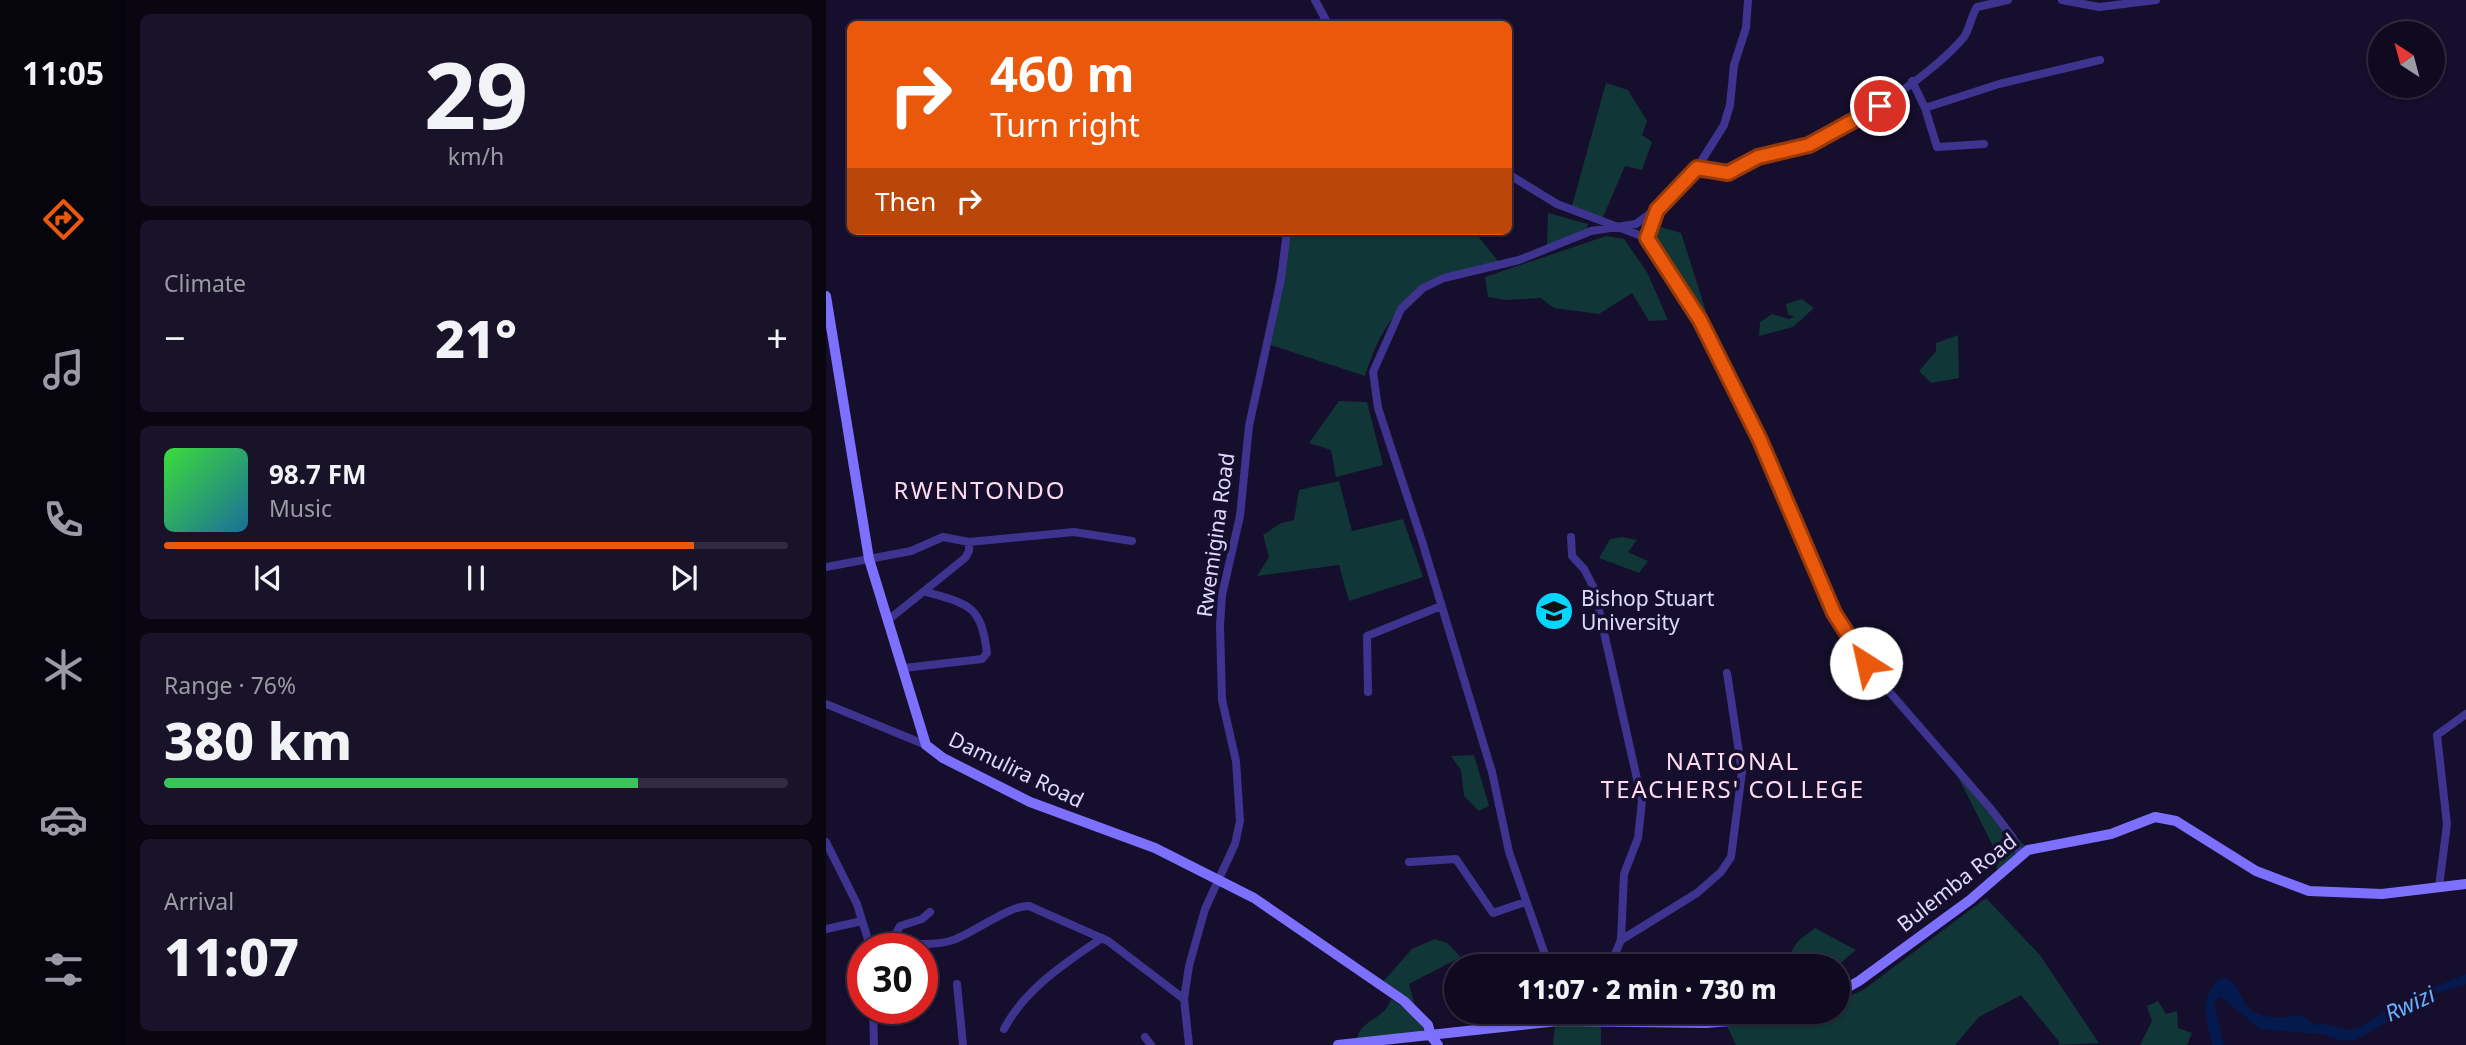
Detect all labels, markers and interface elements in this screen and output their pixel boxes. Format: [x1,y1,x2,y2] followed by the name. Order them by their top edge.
[2368,21,2445,98] north arrow
[2368,21,2445,98] map controls
[424,32,528,156] text: 29
[990,40,1135,106] text: 460 m
[875,49,966,140] icon: right
[22,51,104,94] text: 11:05
[1850,76,1910,136] pin
[1861,87,1899,125] icon: arrive
[990,103,1140,146] text: Turn right
[448,140,504,172] text: km/h
[950,182,988,220] icon: right
[875,183,936,219] text: Then
[39,195,88,244] icon: directions
[164,267,246,299] text: Climate
[435,302,517,373] text: 21°
[164,311,186,363] text: −
[766,311,788,363] text: +
[39,345,88,394] icon: music
[1190,451,1240,619] street label: Rwemigina Road
[269,456,366,492] text: 98.7 FM
[894,473,1066,506] district label: RWENTONDO
[269,492,332,524] text: Music
[39,495,88,544] icon: phone
[249,559,287,597] icon: previous
[457,559,495,597] icon: pause
[665,559,703,597] icon: next
[1581,584,1715,636] place label: Bishop Stuart University
[1533,590,1575,632] school or university icon: Bishop Stuart University
[1829,626,1903,700] position arrow
[39,645,88,694] icon: climate
[164,669,296,701] text: Range · 76%
[164,704,352,775] text: 380 km
[944,724,1088,814] street label: Damulira Road
[1601,744,1865,805] district label: NATIONAL TEACHERS' COLLEGE
[39,795,88,844] icon: car
[1891,827,2022,938] street label: Bulemba Road
[164,885,234,917] text: Arrival
[164,920,299,991] text: 11:07
[847,933,938,1024] speed limit sign: 30
[39,945,88,994] icon: filters
[1517,971,1777,1007] text: 11:07 · 2 min · 730 m
[2379,977,2441,1029] water label: Rwizi

